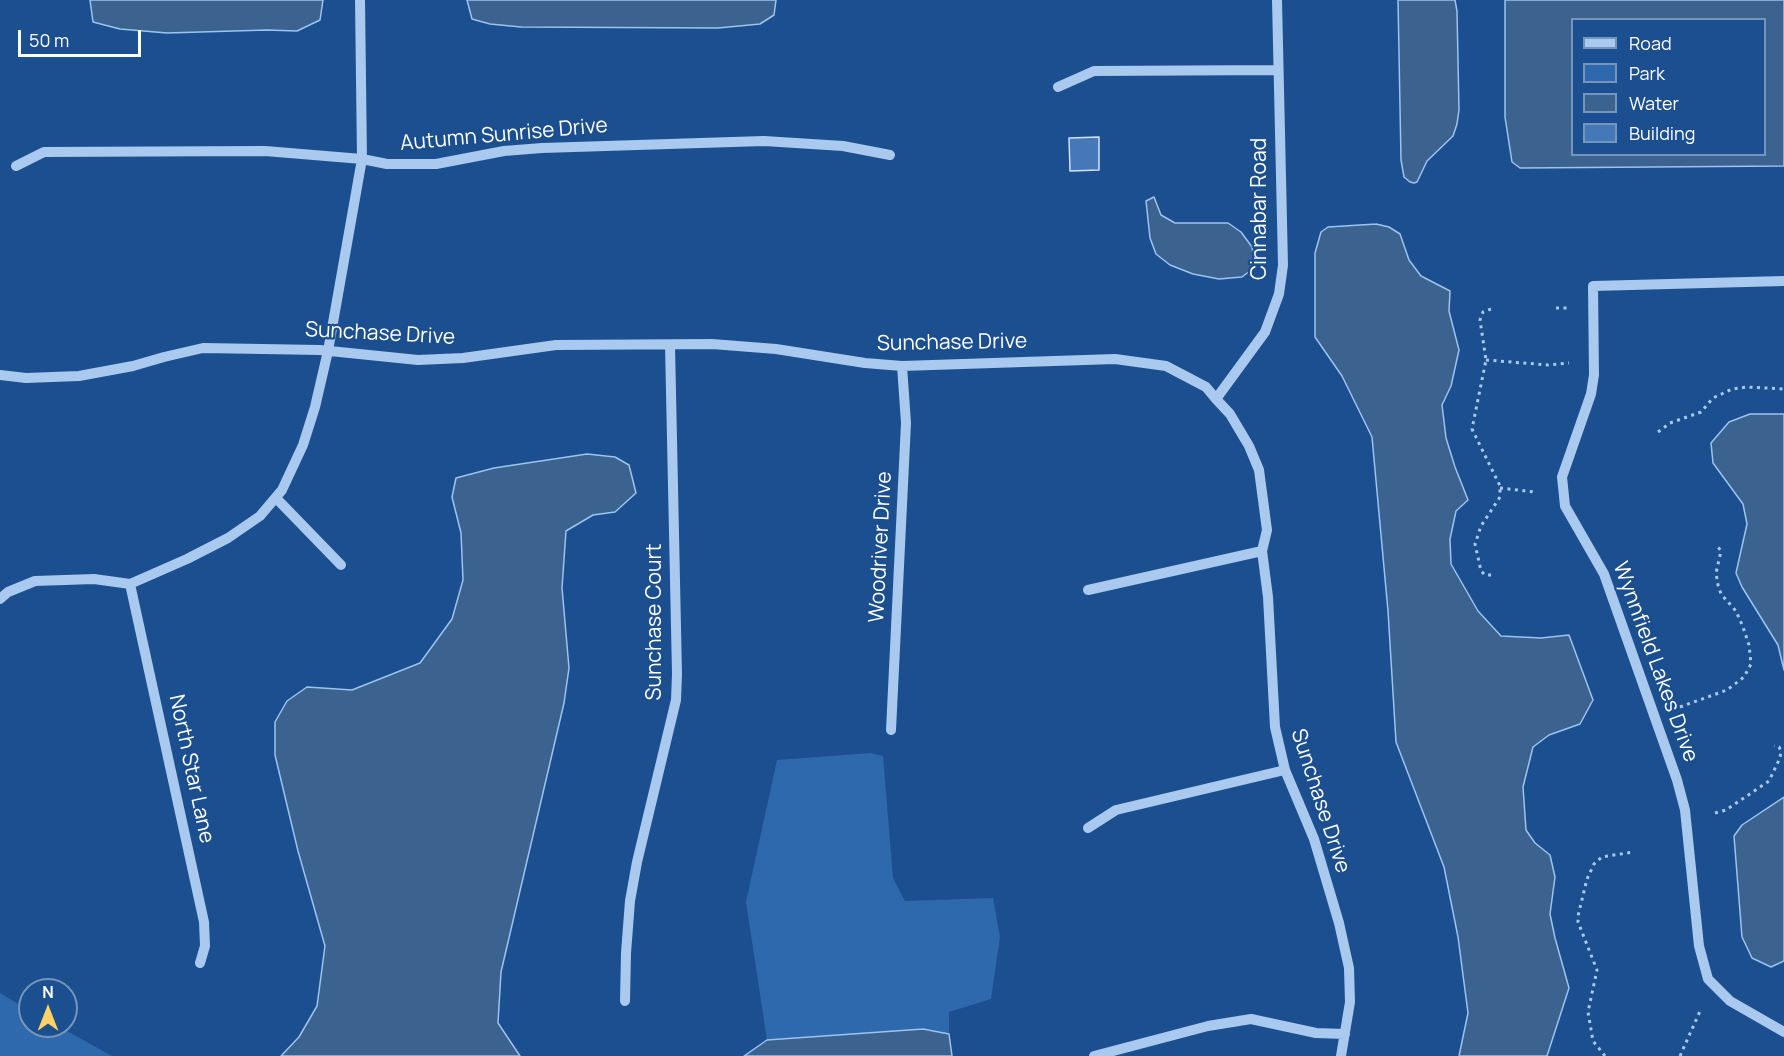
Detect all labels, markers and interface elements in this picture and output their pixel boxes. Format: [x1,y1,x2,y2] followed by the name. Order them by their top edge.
[21,18,144,56] scale bar
[1571,18,1766,156] legend
[29,28,69,52] text: 50 m
[1629,31,1672,55] text: Road
[1629,61,1665,85] text: Park
[1629,91,1679,115] text: Water
[399,113,609,157] street label: Autumn Sunrise Drive
[1629,121,1695,145] text: Building
[1247,138,1273,280] street label: Cinnabar Road
[304,317,456,351] street label: Sunchase Drive
[877,329,1027,357] street label: Sunchase Drive
[864,471,898,623] street label: Woodriver Drive
[642,544,668,700] street label: Sunchase Court
[1607,558,1703,766] street label: Wynnfield Lakes Drive
[163,692,219,846] street label: North Star Lane
[1285,726,1355,876] street label: Sunchase Drive
[18,978,78,1038] north arrow
[42,981,54,1003] text: N

